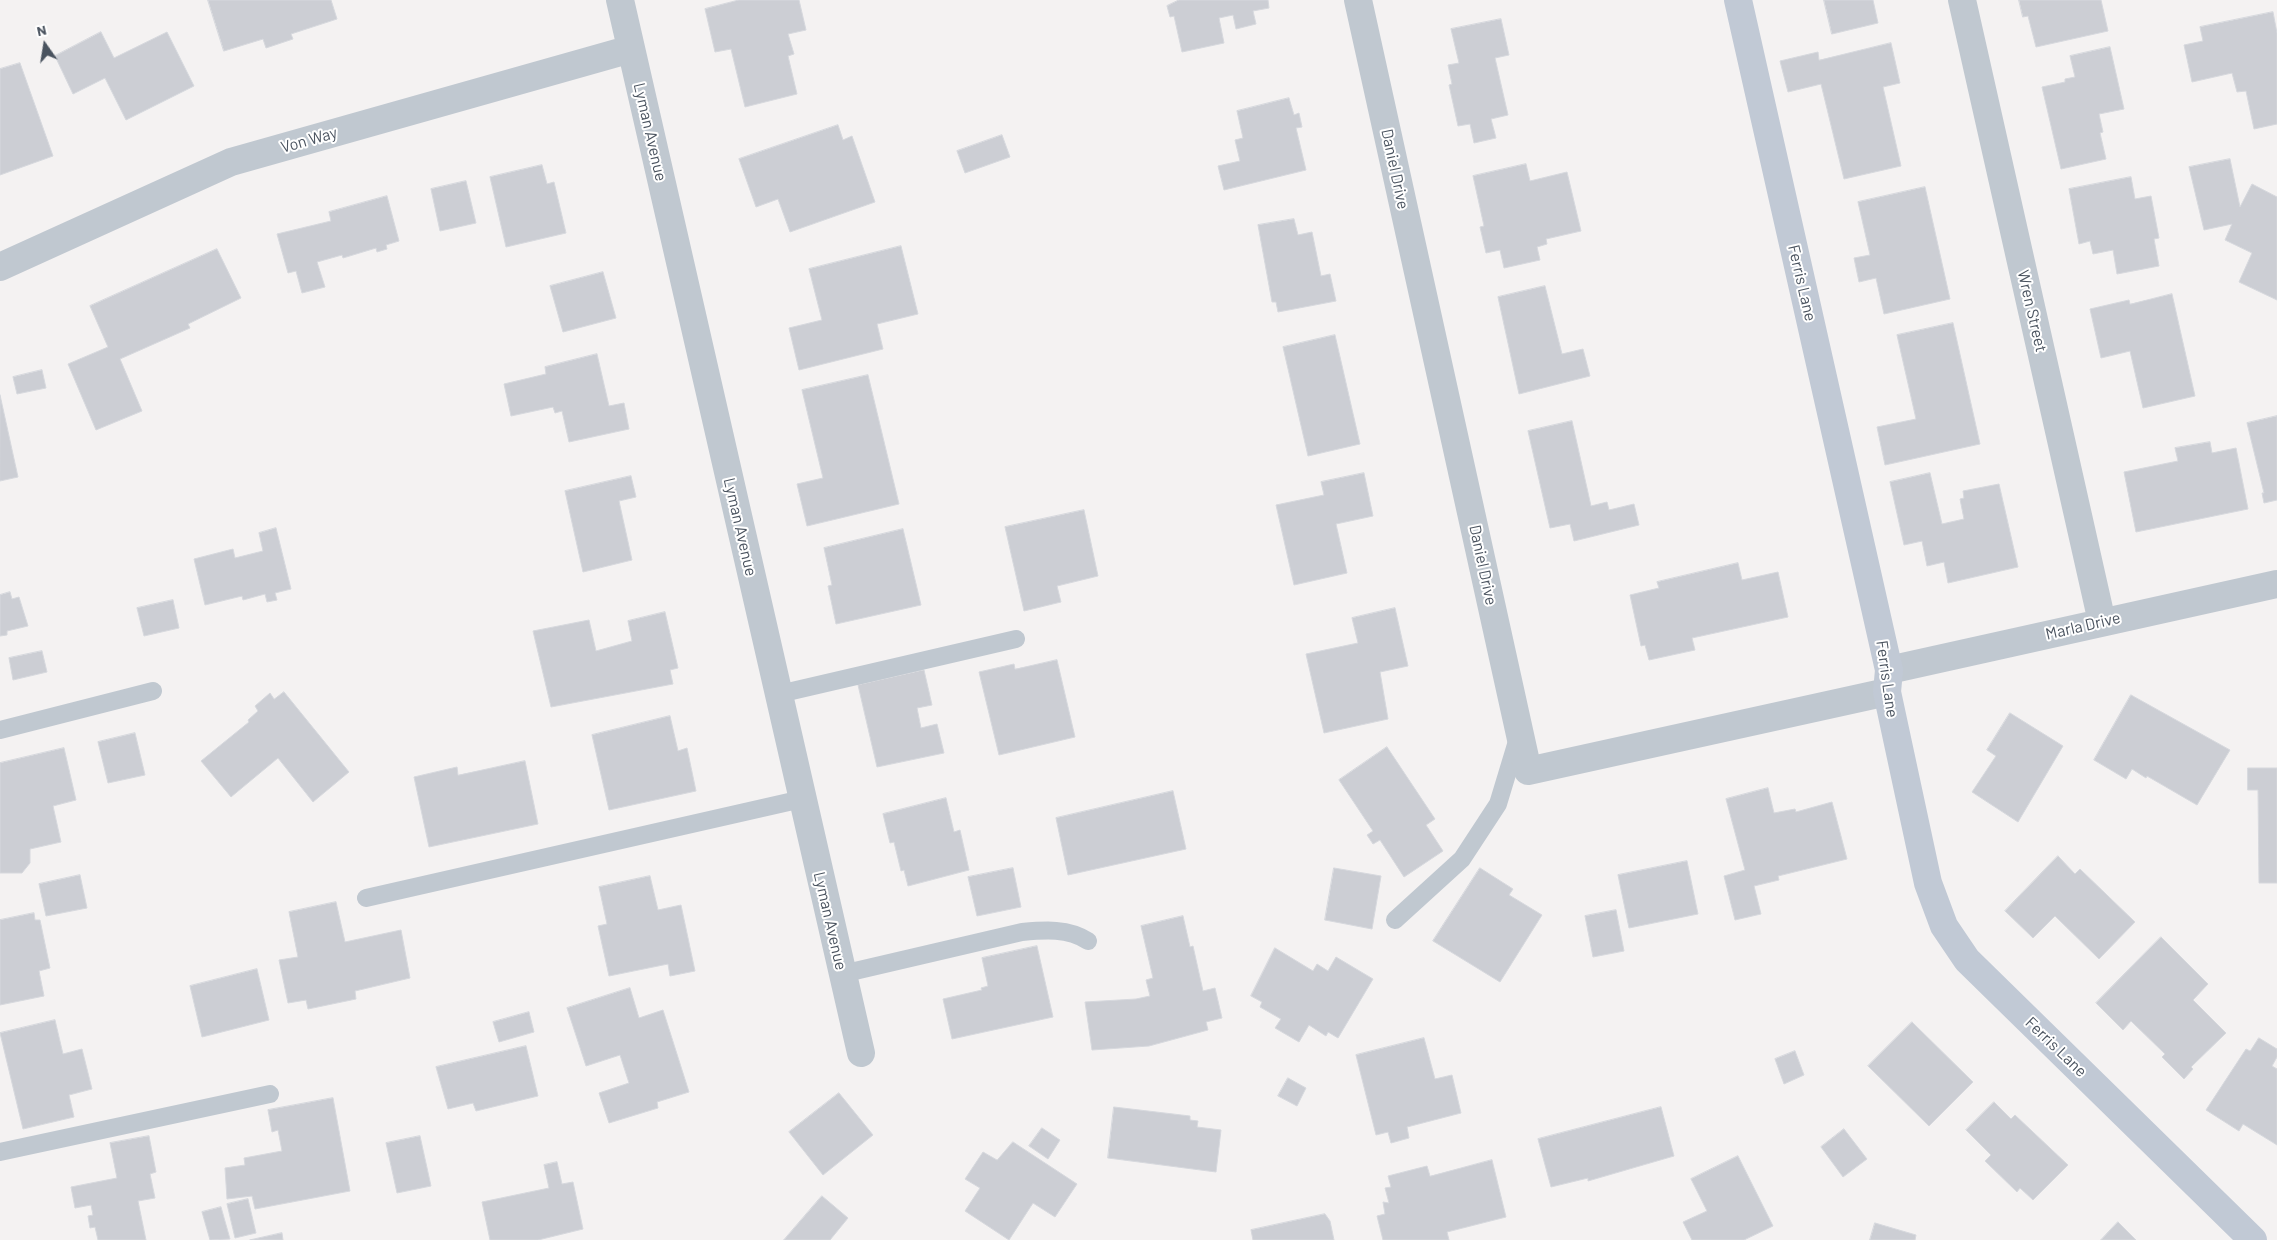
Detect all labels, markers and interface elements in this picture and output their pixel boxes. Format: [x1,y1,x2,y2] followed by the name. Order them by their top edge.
[20,20,70,70] north arrow
[35,21,48,39] text: N
[629,81,671,183] street label: Lyman Avenue
[279,123,339,157] street label: Von Way
[1377,127,1413,211] street label: Daniel Drive
[1784,243,1820,323] street label: Ferris Lane
[2013,268,2051,354] street label: Wren Street
[719,476,761,578] street label: Lyman Avenue
[1465,523,1501,607] street label: Daniel Drive
[2044,608,2122,644] street label: Marla Drive
[1872,639,1902,719] street label: Ferris Lane
[809,870,851,972] street label: Lyman Avenue
[2021,1013,2091,1081] street label: Ferris Lane

